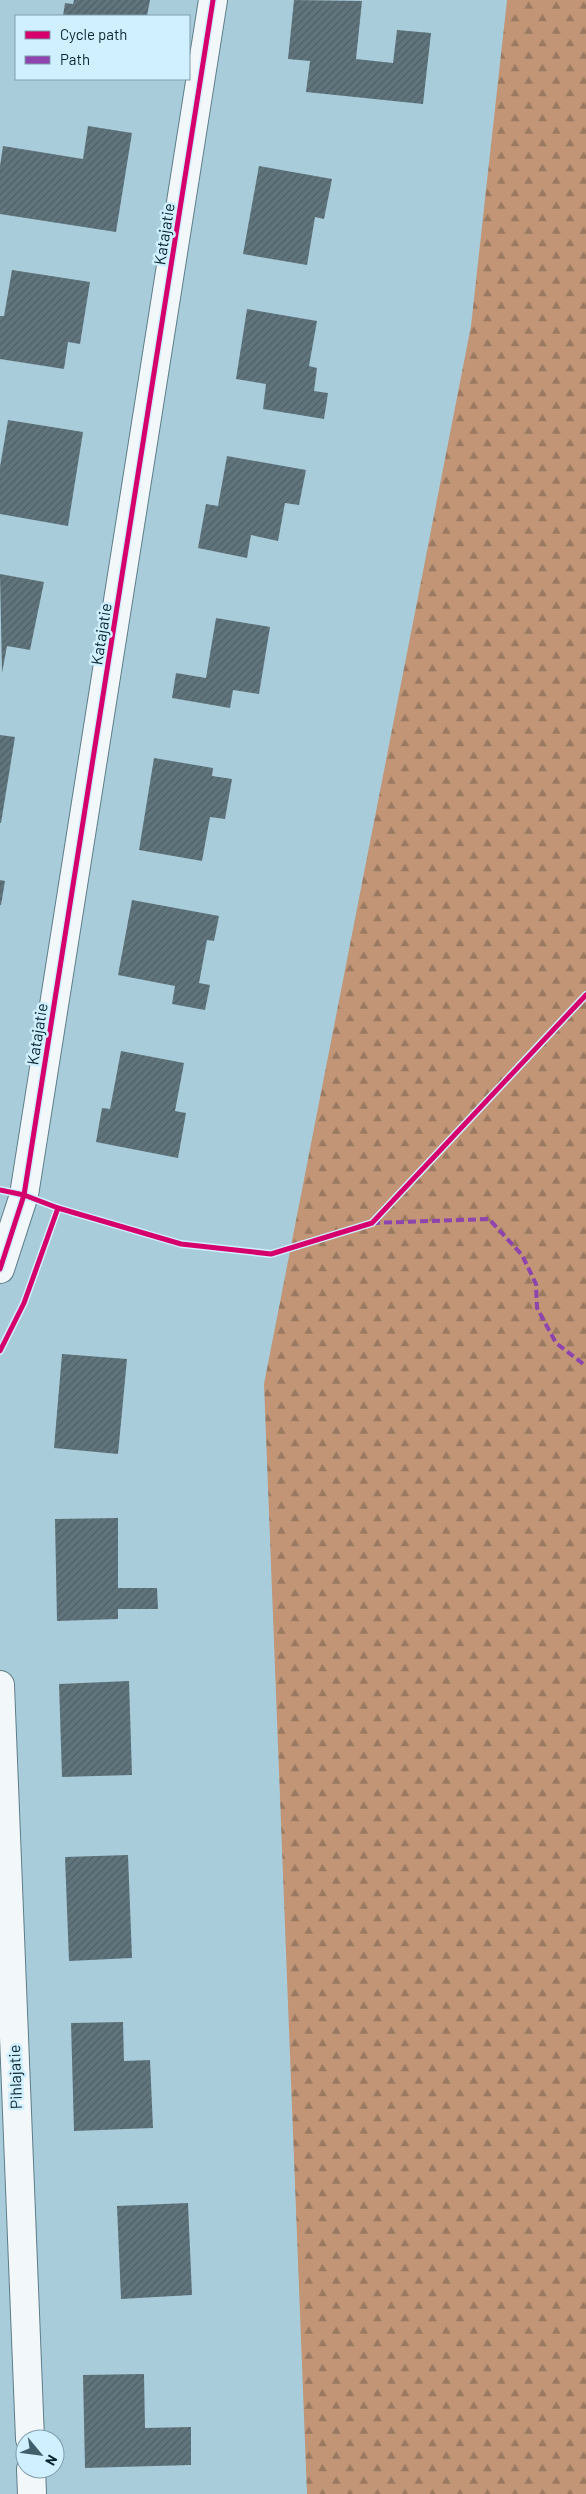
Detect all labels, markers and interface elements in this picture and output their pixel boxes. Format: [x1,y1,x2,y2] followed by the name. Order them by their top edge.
[15,15,190,80] legend
[60,25,127,43] text: Cycle path
[60,50,90,68] text: Path
[149,202,178,266] street label: Katajatie
[86,602,115,666] street label: Katajatie
[22,1002,51,1066] street label: Katajatie
[4,2044,25,2110] street label: Pihlajatie
[15,2429,65,2479] north arrow
[42,2452,61,2469] text: N

